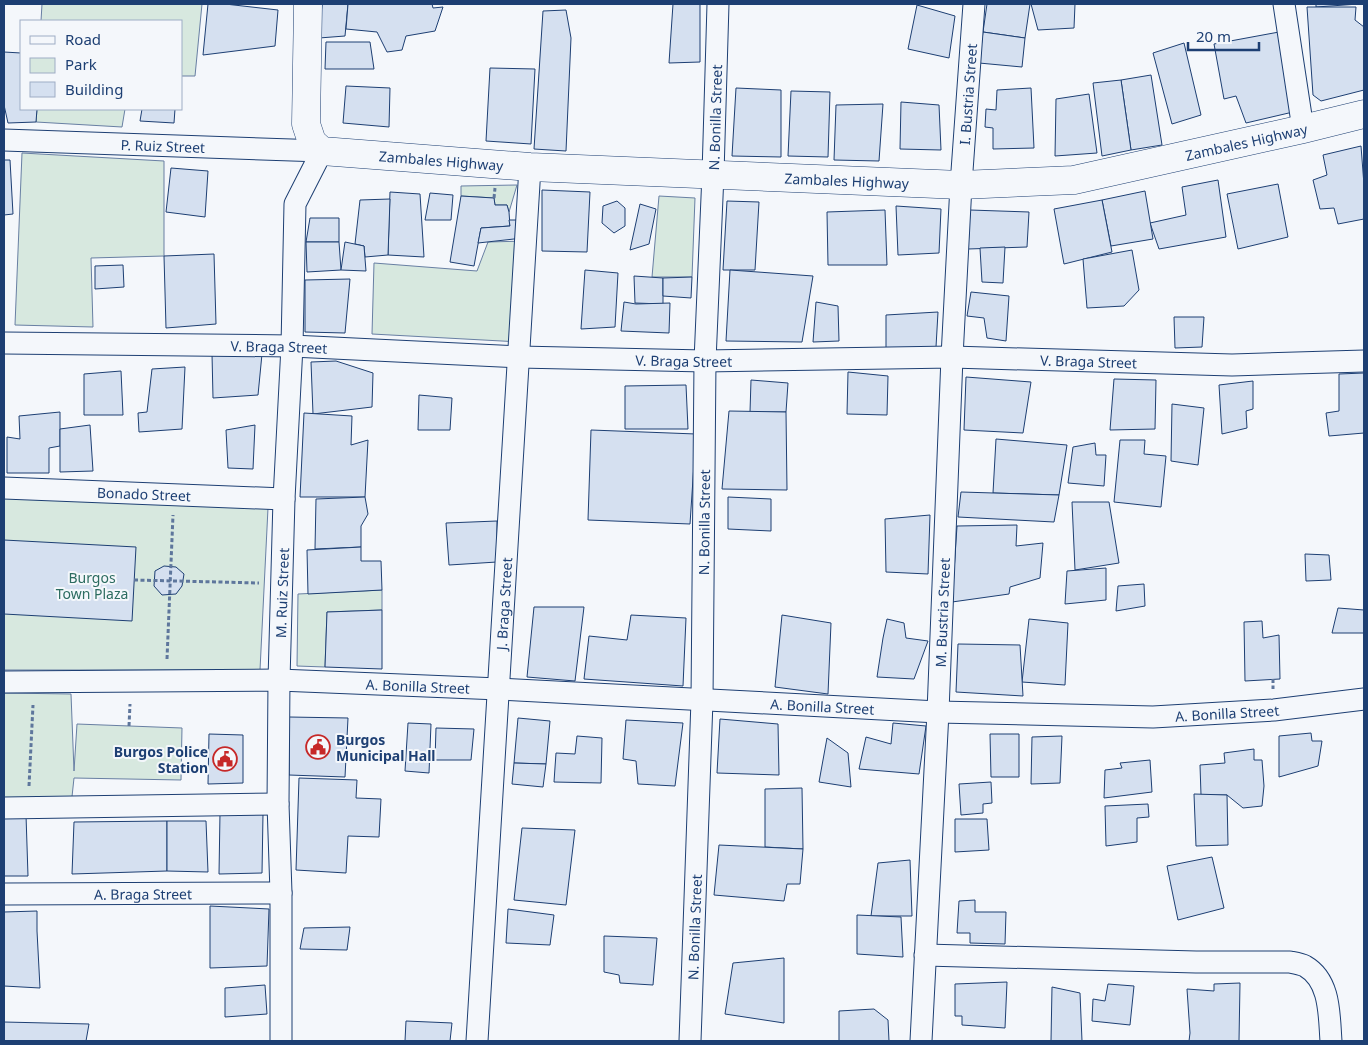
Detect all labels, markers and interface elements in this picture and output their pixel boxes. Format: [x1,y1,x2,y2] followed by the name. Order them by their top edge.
[20,20,182,110] legend
[1188,20,1259,52] scale bar
[1196,26,1231,46] text: 20 m
[65,29,101,49] text: Road
[954,43,981,146] street label: I. Bustria Street
[65,54,97,74] text: Park
[704,64,726,171] street label: N. Bonilla Street
[65,79,123,99] text: Building
[1183,119,1310,164] street label: Zambales Highway
[120,135,205,156] street label: P. Ruiz Street
[378,146,505,174] street label: Zambales Highway
[784,168,910,192] street label: Zambales Highway
[230,336,328,357] street label: V. Braga Street
[635,350,732,371] street label: V. Braga Street
[1040,350,1137,372] street label: V. Braga Street
[694,469,714,575] street label: N. Bonilla Street
[97,482,191,505] street label: Bonado Street
[271,548,293,638] street label: M. Ruiz Street
[491,557,516,653] street label: J. Braga Street
[930,557,954,668] street label: M. Bustria Street
[56,568,128,603] park label: Burgos Town Plaza
[365,674,470,697] street label: A. Bonilla Street
[770,694,875,718] street label: A. Bonilla Street
[1175,700,1280,725] street label: A. Bonilla Street
[336,730,435,765] place label: Burgos Municipal Hall
[305,734,331,760] public building icon: Burgos Municipal Hall
[114,742,208,777] place label: Burgos Police Station
[212,746,238,772] public building icon: Burgos Police Station
[683,874,705,980] street label: N. Bonilla Street
[94,884,192,903] street label: A. Braga Street

